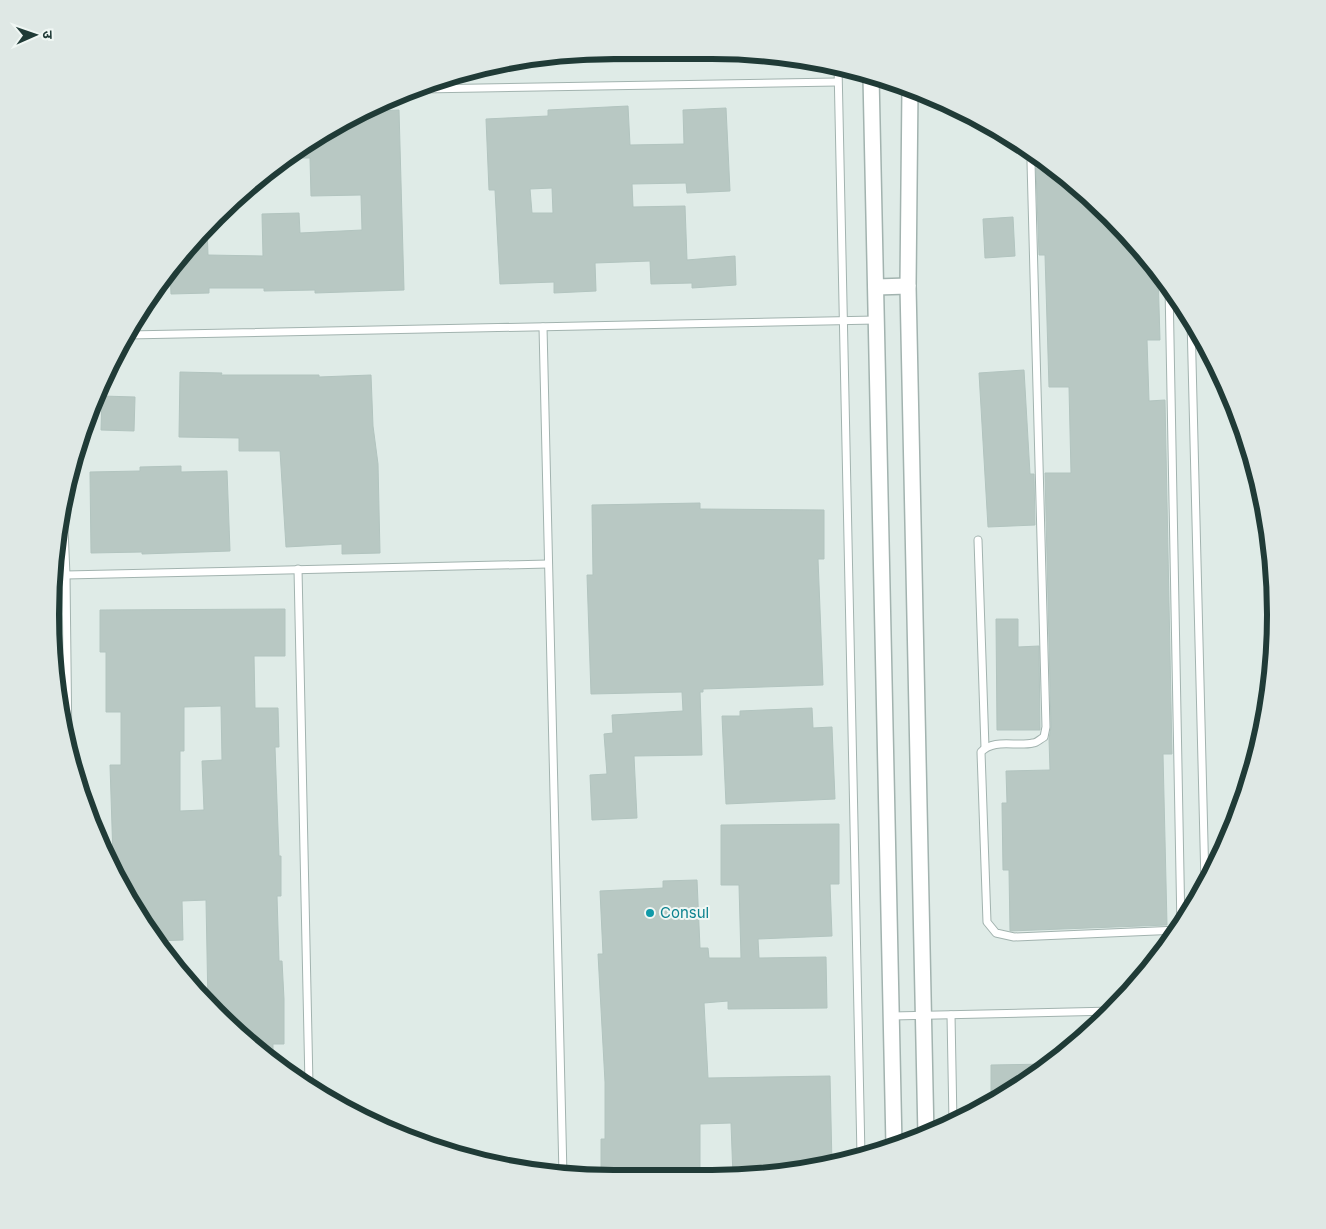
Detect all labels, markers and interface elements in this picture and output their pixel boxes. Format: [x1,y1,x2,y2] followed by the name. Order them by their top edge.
[10,10,60,60] north arrow
[40,30,57,40] text: उ
[660,903,709,922] place label: Consul
[644,907,656,919] marker: Consul

